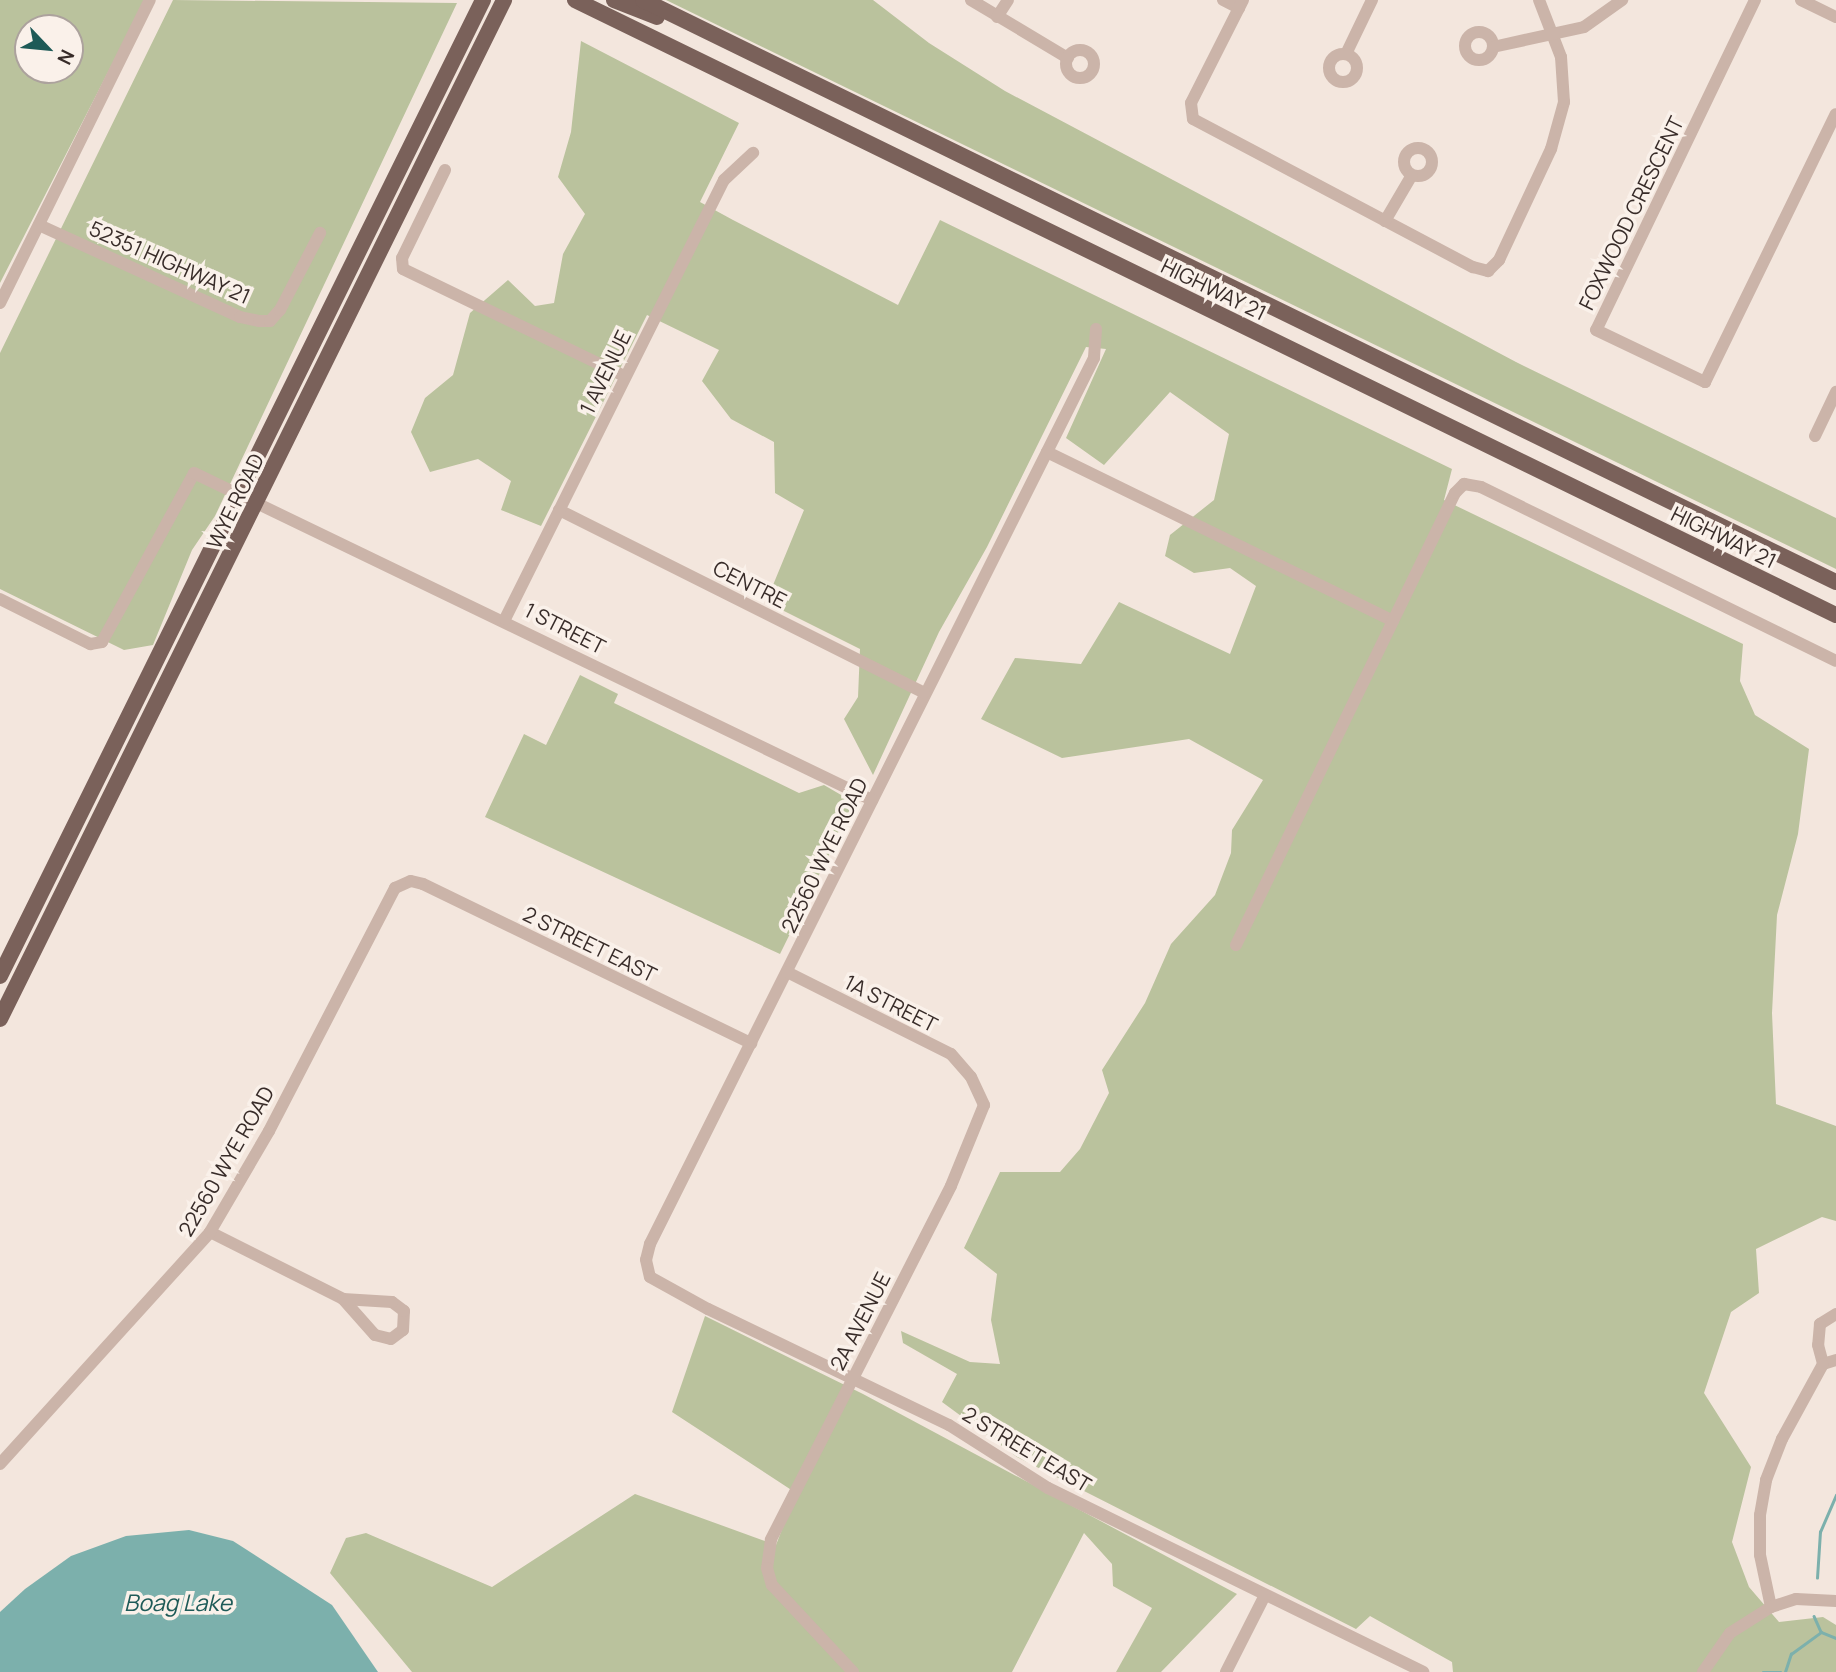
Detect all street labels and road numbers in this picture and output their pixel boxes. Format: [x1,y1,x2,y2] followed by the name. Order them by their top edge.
[1573,112,1689,314] street label: FOXWOOD CRESCENT
[85,215,255,309] street label: 52351 HIGHWAY 21
[1157,253,1271,325] street label: HIGHWAY 21
[574,326,636,418] street label: 1 AVENUE
[201,449,269,553] street label: WYE ROAD
[1667,501,1781,573] street label: HIGHWAY 21
[709,555,791,613] street label: CENTRE
[520,597,610,659] street label: 1 STREET
[776,774,872,936] street label: 22560 WYE ROAD
[519,901,661,987] street label: 2 STREET EAST
[840,969,942,1037] street label: 1A STREET
[173,1082,279,1240] street label: 22560 WYE ROAD
[825,1268,895,1374] street label: 2A AVENUE
[958,1401,1096,1497] street label: 2 STREET EAST

